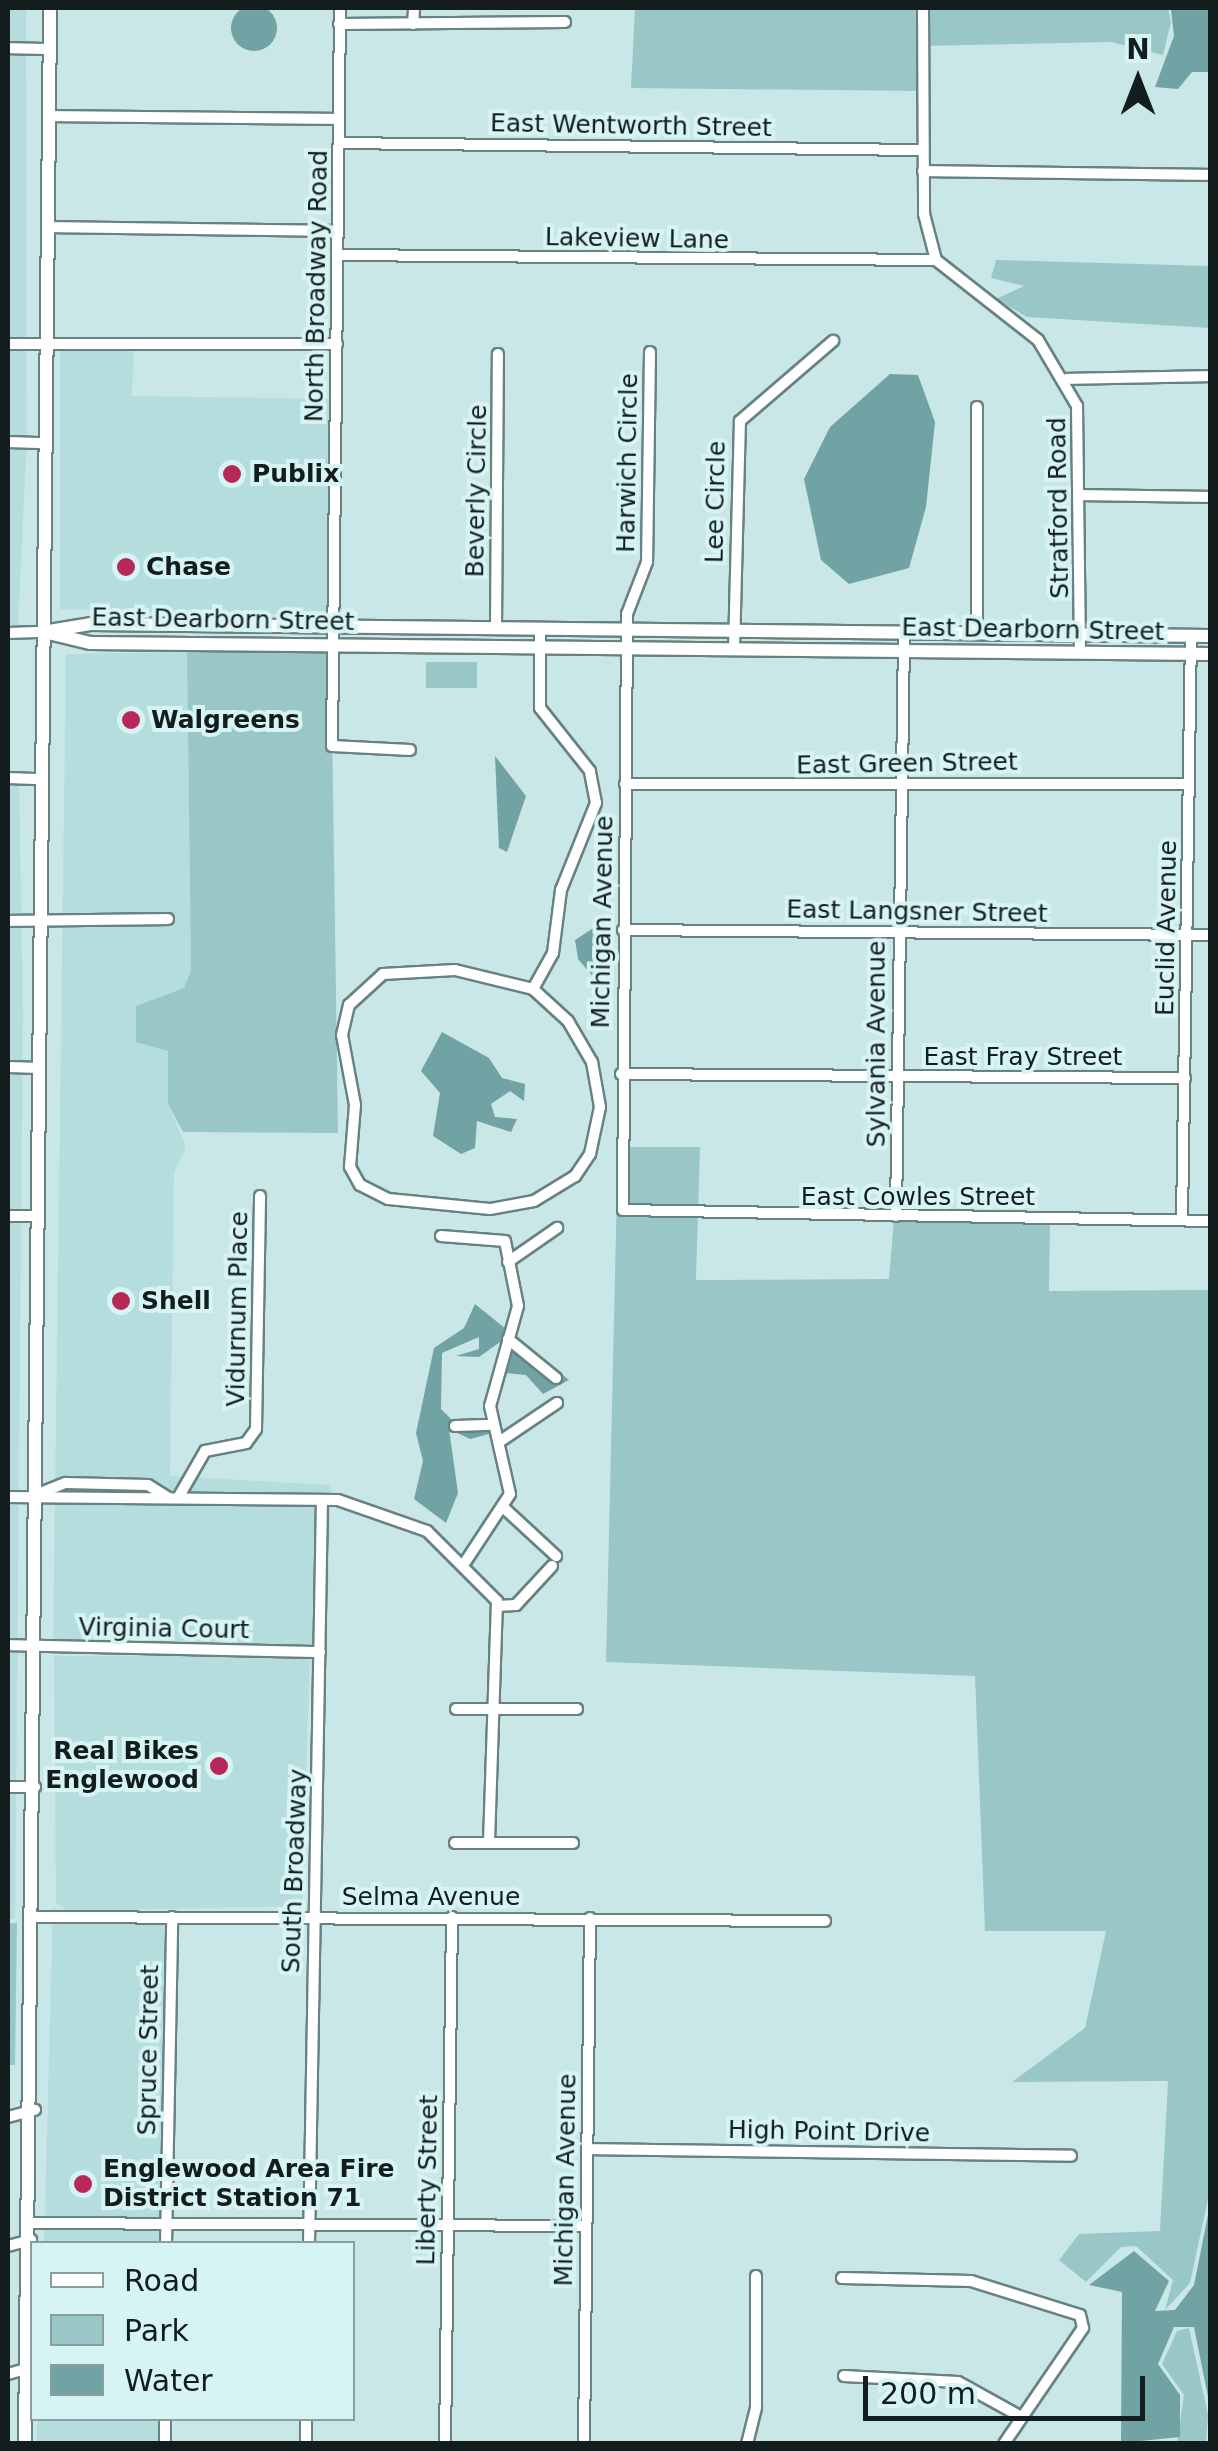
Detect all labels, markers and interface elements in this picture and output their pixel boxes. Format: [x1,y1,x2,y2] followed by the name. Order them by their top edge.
[1088,30,1188,130] north arrow
[1126,33,1150,66] text: N
[490,109,772,143] street label: East Wentworth Street
[300,150,334,422] street label: North Broadway Road
[545,222,729,256] street label: Lakeview Lane
[611,373,645,553] street label: Harwich Circle
[460,404,494,578] street label: Beverly Circle
[1042,417,1076,599] street label: Stratford Road
[700,441,732,563] street label: Lee Circle
[252,459,339,489] place label: Publix
[221,463,243,485] marker: Publix
[146,552,231,582] place label: Chase
[115,556,137,578] marker: Chase
[91,603,355,637] street label: East Dearborn Street
[901,613,1165,647] street label: East Dearborn Street
[151,705,300,735] place label: Walgreens
[120,709,142,731] marker: Walgreens
[796,747,1018,781] street label: East Green Street
[586,815,620,1029] street label: Michigan Avenue
[1150,840,1184,1016] street label: Euclid Avenue
[786,895,1048,929] street label: East Langsner Street
[862,941,892,1147] street label: Sylvania Avenue
[924,1042,1122,1072] street label: East Fray Street
[801,1182,1035,1212] street label: East Cowles Street
[221,1211,255,1407] street label: Vidurnum Place
[141,1286,211,1316] place label: Shell
[110,1290,132,1312] marker: Shell
[78,1613,250,1645] street label: Virginia Court
[45,1737,199,1796] place label: Real Bikes Englewood
[208,1755,230,1777] marker: Real Bikes Englewood
[276,1768,314,1974] street label: South Broadway
[342,1882,520,1912] street label: Selma Avenue
[133,1964,165,2136] street label: Spruce Street
[549,2073,583,2287] street label: Michigan Avenue
[412,2094,444,2266] street label: Liberty Street
[728,2115,930,2149] street label: High Point Drive
[103,2155,394,2214] place label: Englewood Area Fire District Station 71
[72,2173,94,2195] marker: Englewood Area Fire District Station 71
[30,2241,355,2421] legend
[124,2263,199,2298] text: Road
[124,2313,189,2348] text: Park
[868,2356,1150,2418] scale bar
[124,2363,213,2398] text: Water
[880,2376,976,2411] text: 200 m

